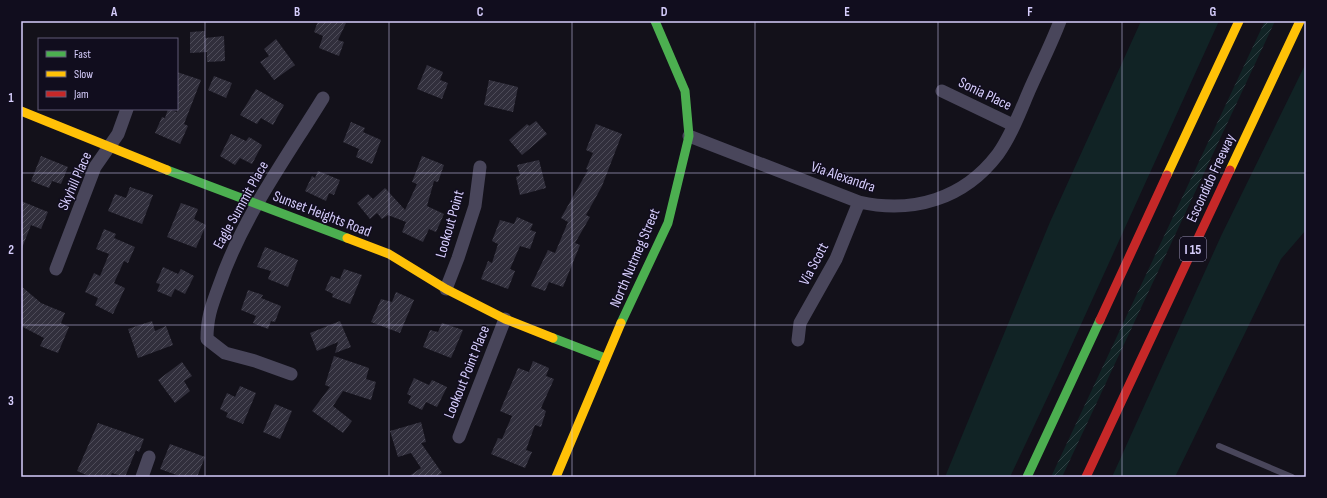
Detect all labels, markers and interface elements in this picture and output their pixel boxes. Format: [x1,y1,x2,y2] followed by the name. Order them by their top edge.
[110,4,118,20] text: A
[294,4,300,20] text: B
[477,4,484,20] text: C
[661,4,668,20] text: D
[844,4,850,20] text: E
[1027,4,1033,20] text: F
[1210,4,1217,20] text: G
[38,38,178,110] legend
[74,47,91,62] text: Fast
[74,67,93,82] text: Slow
[955,73,1015,115] street label: Sonia Place
[73,87,89,102] text: Jam
[8,90,14,106] text: 1
[1182,131,1240,225] street label: Escondido Freeway
[54,149,96,213] street label: Skyhill Place
[808,157,878,197] street label: Via Alexandra
[209,158,273,252] street label: Eagle Summit Place
[270,187,374,241] street label: Sunset Heights Road
[431,188,469,260] street label: Lookout Point
[606,205,665,310] street label: North Nutmeg Street
[1180,237,1206,261] road number: I 15
[795,239,833,289] street label: Via Scott
[8,242,14,258] text: 2
[440,323,494,421] street label: Lookout Point Place
[8,393,14,409] text: 3

